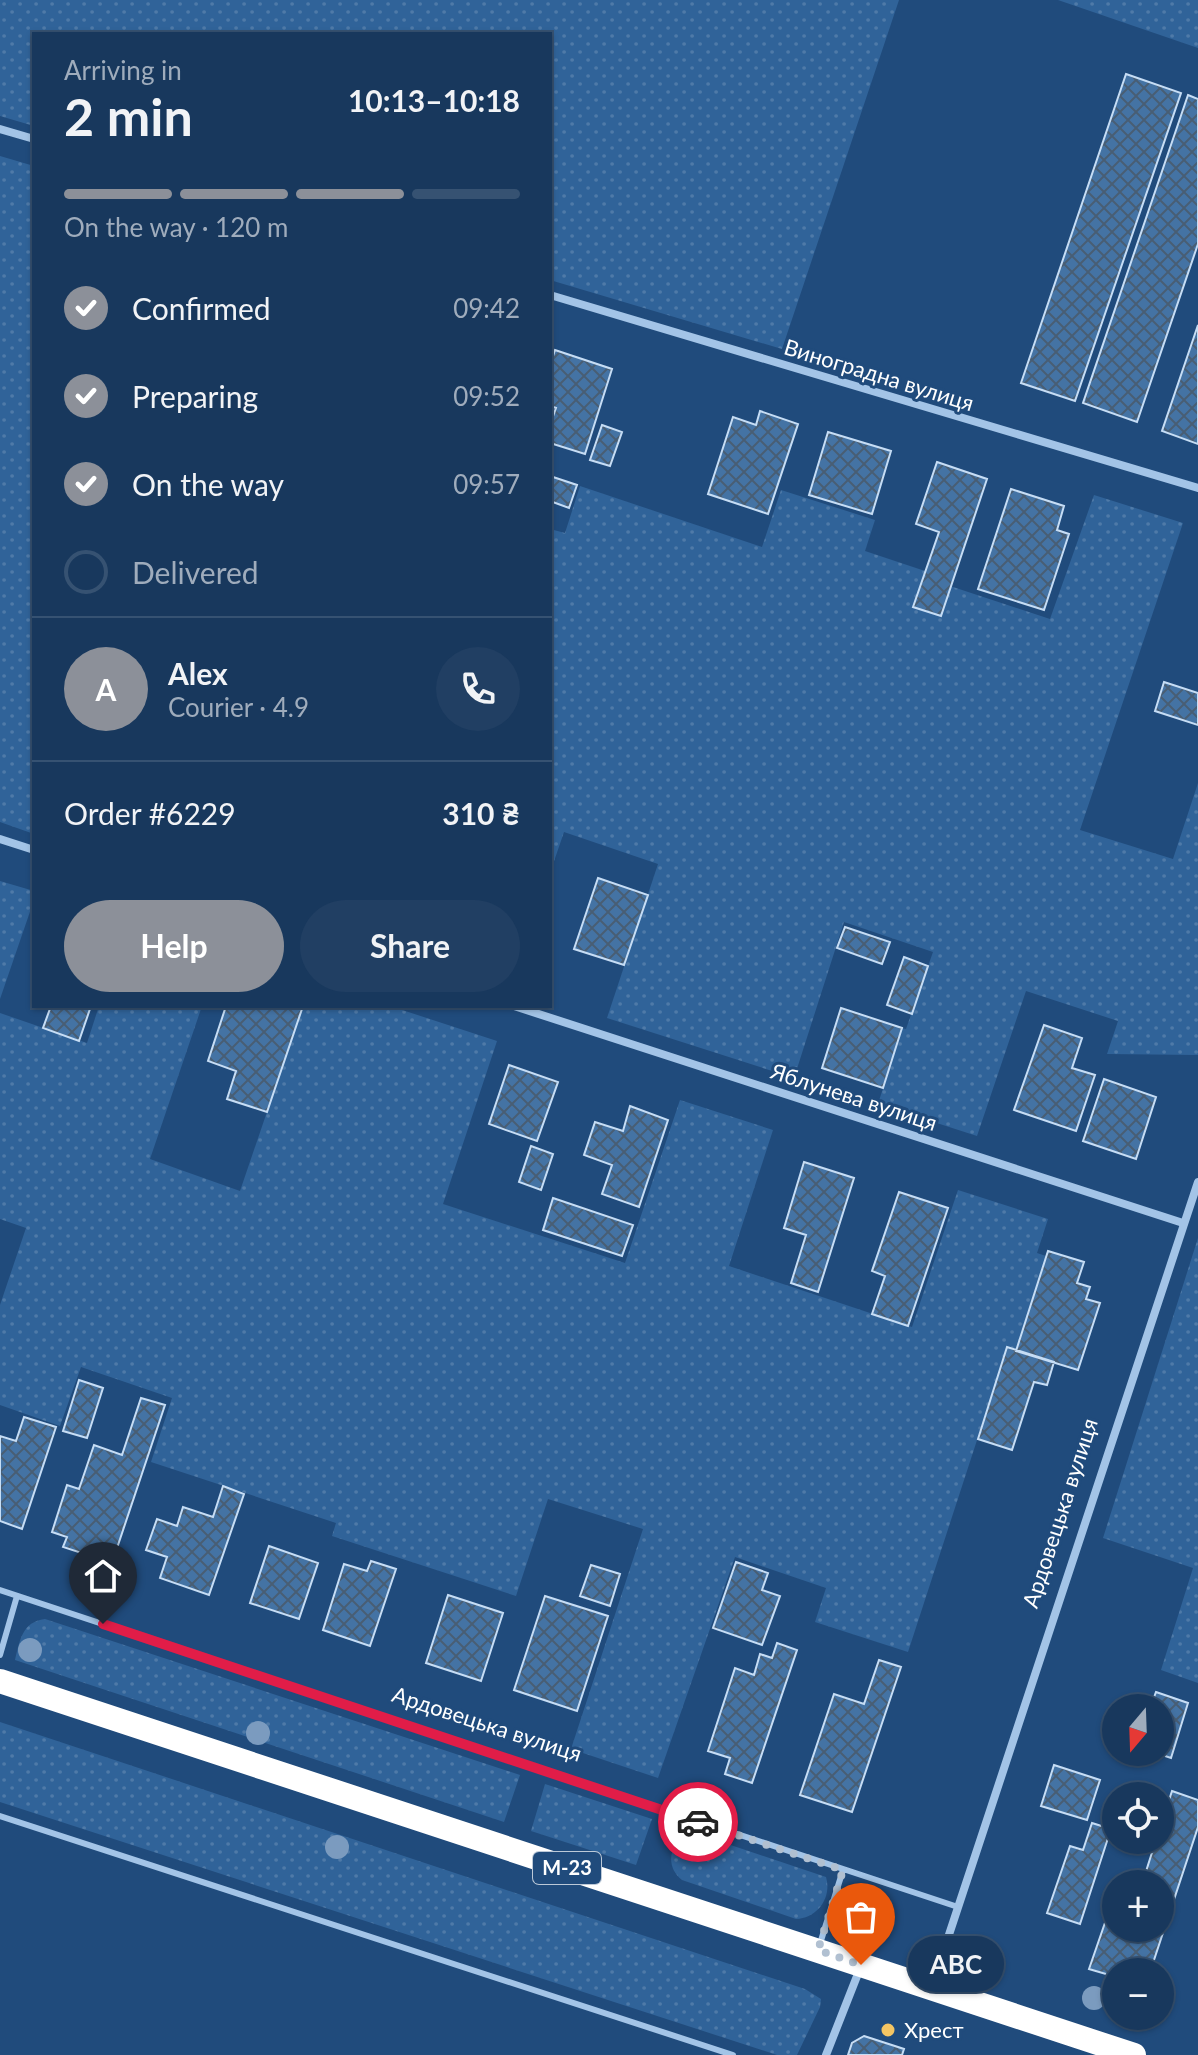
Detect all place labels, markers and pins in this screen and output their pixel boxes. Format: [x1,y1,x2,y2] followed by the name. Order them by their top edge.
[69,1542,137,1624] pin
[827,1883,895,1965] pin
[909,1937,1005,1993] callout: ABC
[904,2016,964,2043] place label: Хрест
[879,2021,897,2039] marker: Хрест

